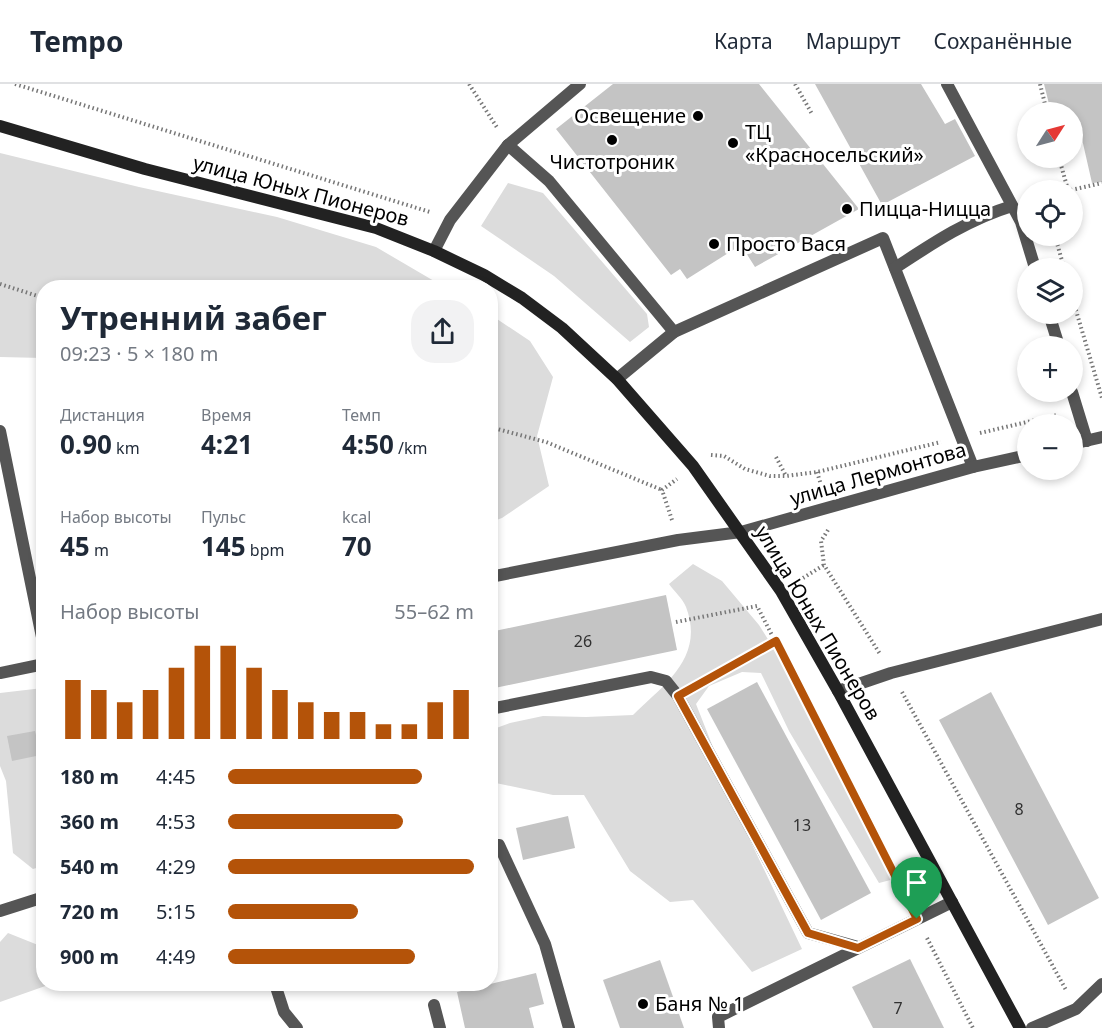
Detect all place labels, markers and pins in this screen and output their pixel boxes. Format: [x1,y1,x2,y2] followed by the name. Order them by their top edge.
[574,102,686,129] place label: Освещение
[691,109,705,123] marker: Освещение
[745,118,924,168] place label: ТЦ «Красносельский»
[605,133,619,147] marker: Чистотроник
[726,136,740,150] marker: ТЦ «Красносельский»
[549,148,675,175] place label: Чистотроник
[859,195,991,222] place label: Пицца-Ницца
[840,202,854,216] marker: Пицца-Ницца
[726,230,846,257] place label: Просто Вася
[707,237,721,251] marker: Просто Вася
[891,857,942,919] pin
[655,990,744,1017] place label: Баня № 1
[636,997,650,1011] marker: Баня № 1

